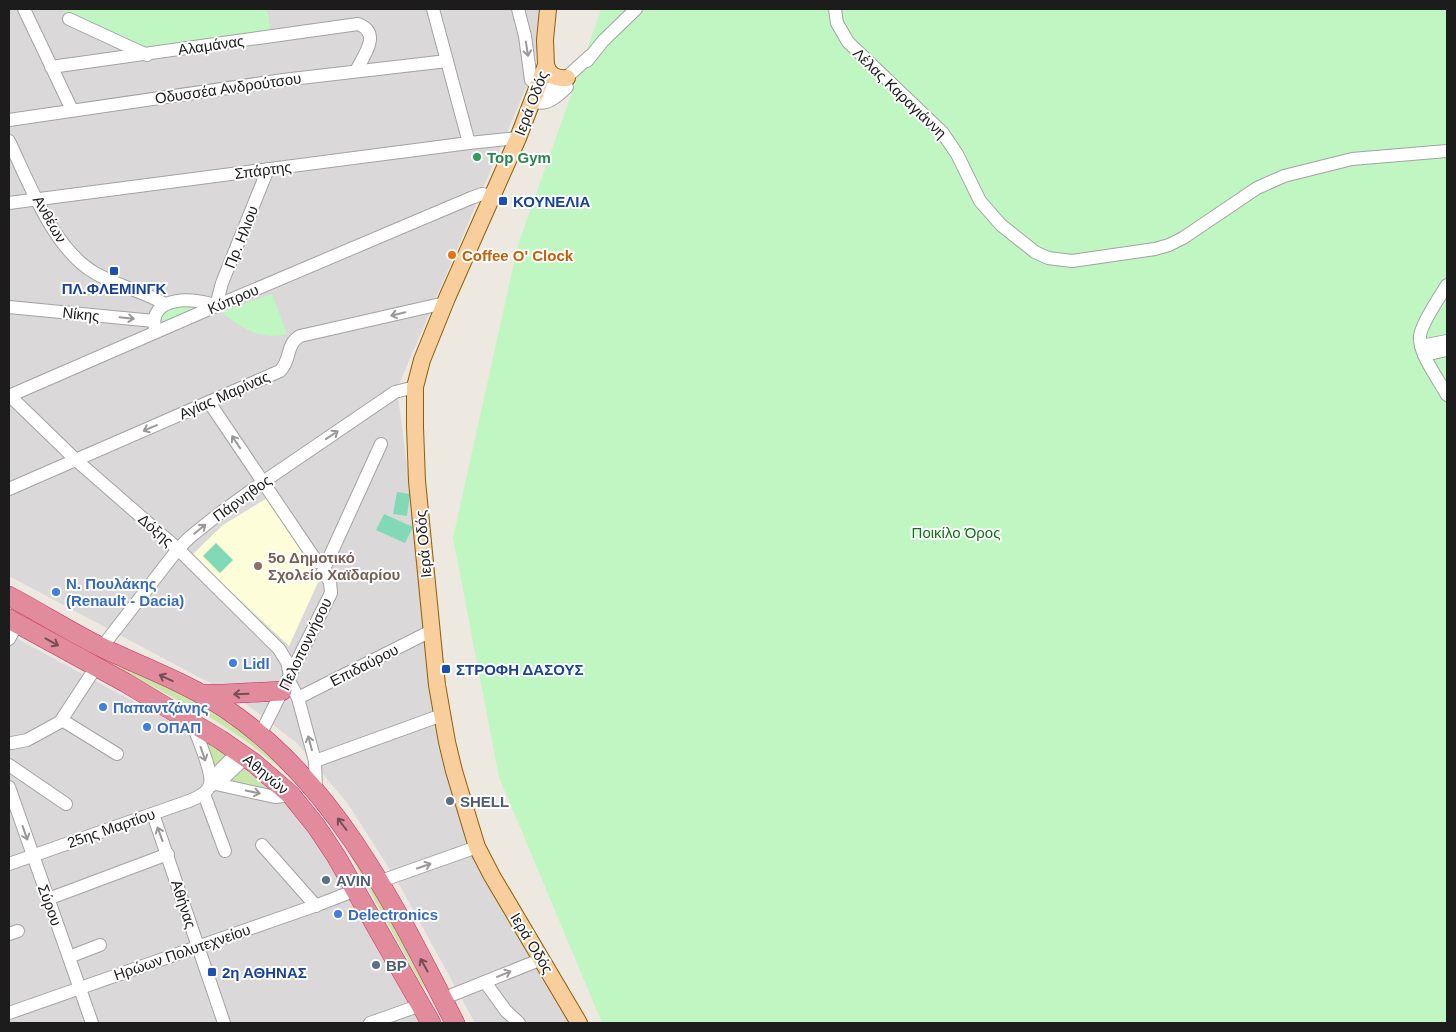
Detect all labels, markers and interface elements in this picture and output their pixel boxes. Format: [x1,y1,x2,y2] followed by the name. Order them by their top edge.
[177,32,245,58] street label: Αλαμάνας
[523,41,533,57] one-way arrow
[850,44,950,142] street label: Λέλας Καραγιάννη
[511,68,551,138] street label: Ιερά Οδός
[154,69,302,107] street label: Οδυσσέα Ανδρούτσου
[487,149,551,166] place label: Top Gym
[471,151,483,163] marker: Top Gym
[234,158,292,182] street label: Σπάρτης
[30,192,70,246] street label: Ανθέων
[513,193,590,210] place label: ΚΟΥΝΕΛΙΑ
[497,195,509,207] marker: ΚΟΥΝΕΛΙΑ
[221,203,261,271] street label: Πρ. Ηλιου
[462,247,574,264] place label: Coffee O' Clock
[446,249,458,261] marker: Coffee O' Clock
[108,265,120,277] marker: ΠΛ.ΦΛΕΜΙΝΓΚ
[62,280,167,297] place label: ΠΛ.ΦΛΕΜΙΝΓΚ
[205,281,261,317] street label: Κύπρου
[62,304,100,324] street label: Νίκης
[390,310,406,319] one-way arrow
[119,314,135,323] one-way arrow
[176,367,272,423] street label: Αγίας Μαρίνας
[143,423,158,433] one-way arrow
[325,430,339,440] one-way arrow
[231,435,241,449] one-way arrow
[210,471,274,525] street label: Πάρνηθος
[412,509,434,579] street label: Ιερά Οδός
[135,510,177,550] street label: Δόξης
[193,524,206,535] one-way arrow
[912,524,1000,541] park label: Ποικίλο Όρος
[268,549,401,583] place label: 5ο Δημοτικό Σχολείο Χαϊδαρίου
[252,560,264,572] marker: 5ο Δημοτικό Σχολείο Χαϊδαρίου
[66,575,184,609] place label: Ν. Πουλάκης (Renault - Dacia)
[50,586,62,598] marker: Ν. Πουλάκης (Renault - Dacia)
[275,595,335,693] street label: Πελοποννήσου
[44,638,58,648] one-way arrow
[327,641,401,689] street label: Επιδαύρου
[243,655,270,672] place label: Lidl
[227,657,239,669] marker: Lidl
[456,661,583,678] place label: ΣΤΡΟΦΗ ΔΑΣΟΥΣ
[440,663,452,675] marker: ΣΤΡΟΦΗ ΔΑΣΟΥΣ
[159,672,174,682] one-way arrow
[233,689,250,699] one-way arrow
[113,699,209,716] place label: Παπαντζάνης
[97,701,109,713] marker: Παπαντζάνης
[157,719,201,736] place label: ΟΠΑΠ
[141,721,153,733] marker: ΟΠΑΠ
[305,735,314,751] one-way arrow
[199,745,208,761] one-way arrow
[240,750,292,798] street label: Αθηνών
[245,788,261,797] one-way arrow
[460,793,509,810] place label: SHELL
[444,795,456,807] marker: SHELL
[65,805,157,851] street label: 25ης Μαρτίου
[337,818,347,832] one-way arrow
[21,825,30,841] one-way arrow
[155,827,164,842] one-way arrow
[416,860,432,870] one-way arrow
[336,872,371,889] place label: AVIN
[320,874,332,886] marker: AVIN
[168,878,200,930] street label: Αθήνας
[35,882,65,928] street label: Σύρου
[348,906,438,923] place label: Delectronics
[332,908,344,920] marker: Delectronics
[507,910,557,976] street label: Ιερά Οδός
[112,921,252,983] street label: Ηρώων Πολυτεχνείου
[386,957,407,974] place label: BP
[419,957,429,972] one-way arrow
[370,959,382,971] marker: BP
[222,964,307,981] place label: 2η ΑΘΗΝΑΣ
[206,966,218,978] marker: 2η ΑΘΗΝΑΣ
[496,969,511,978] one-way arrow

